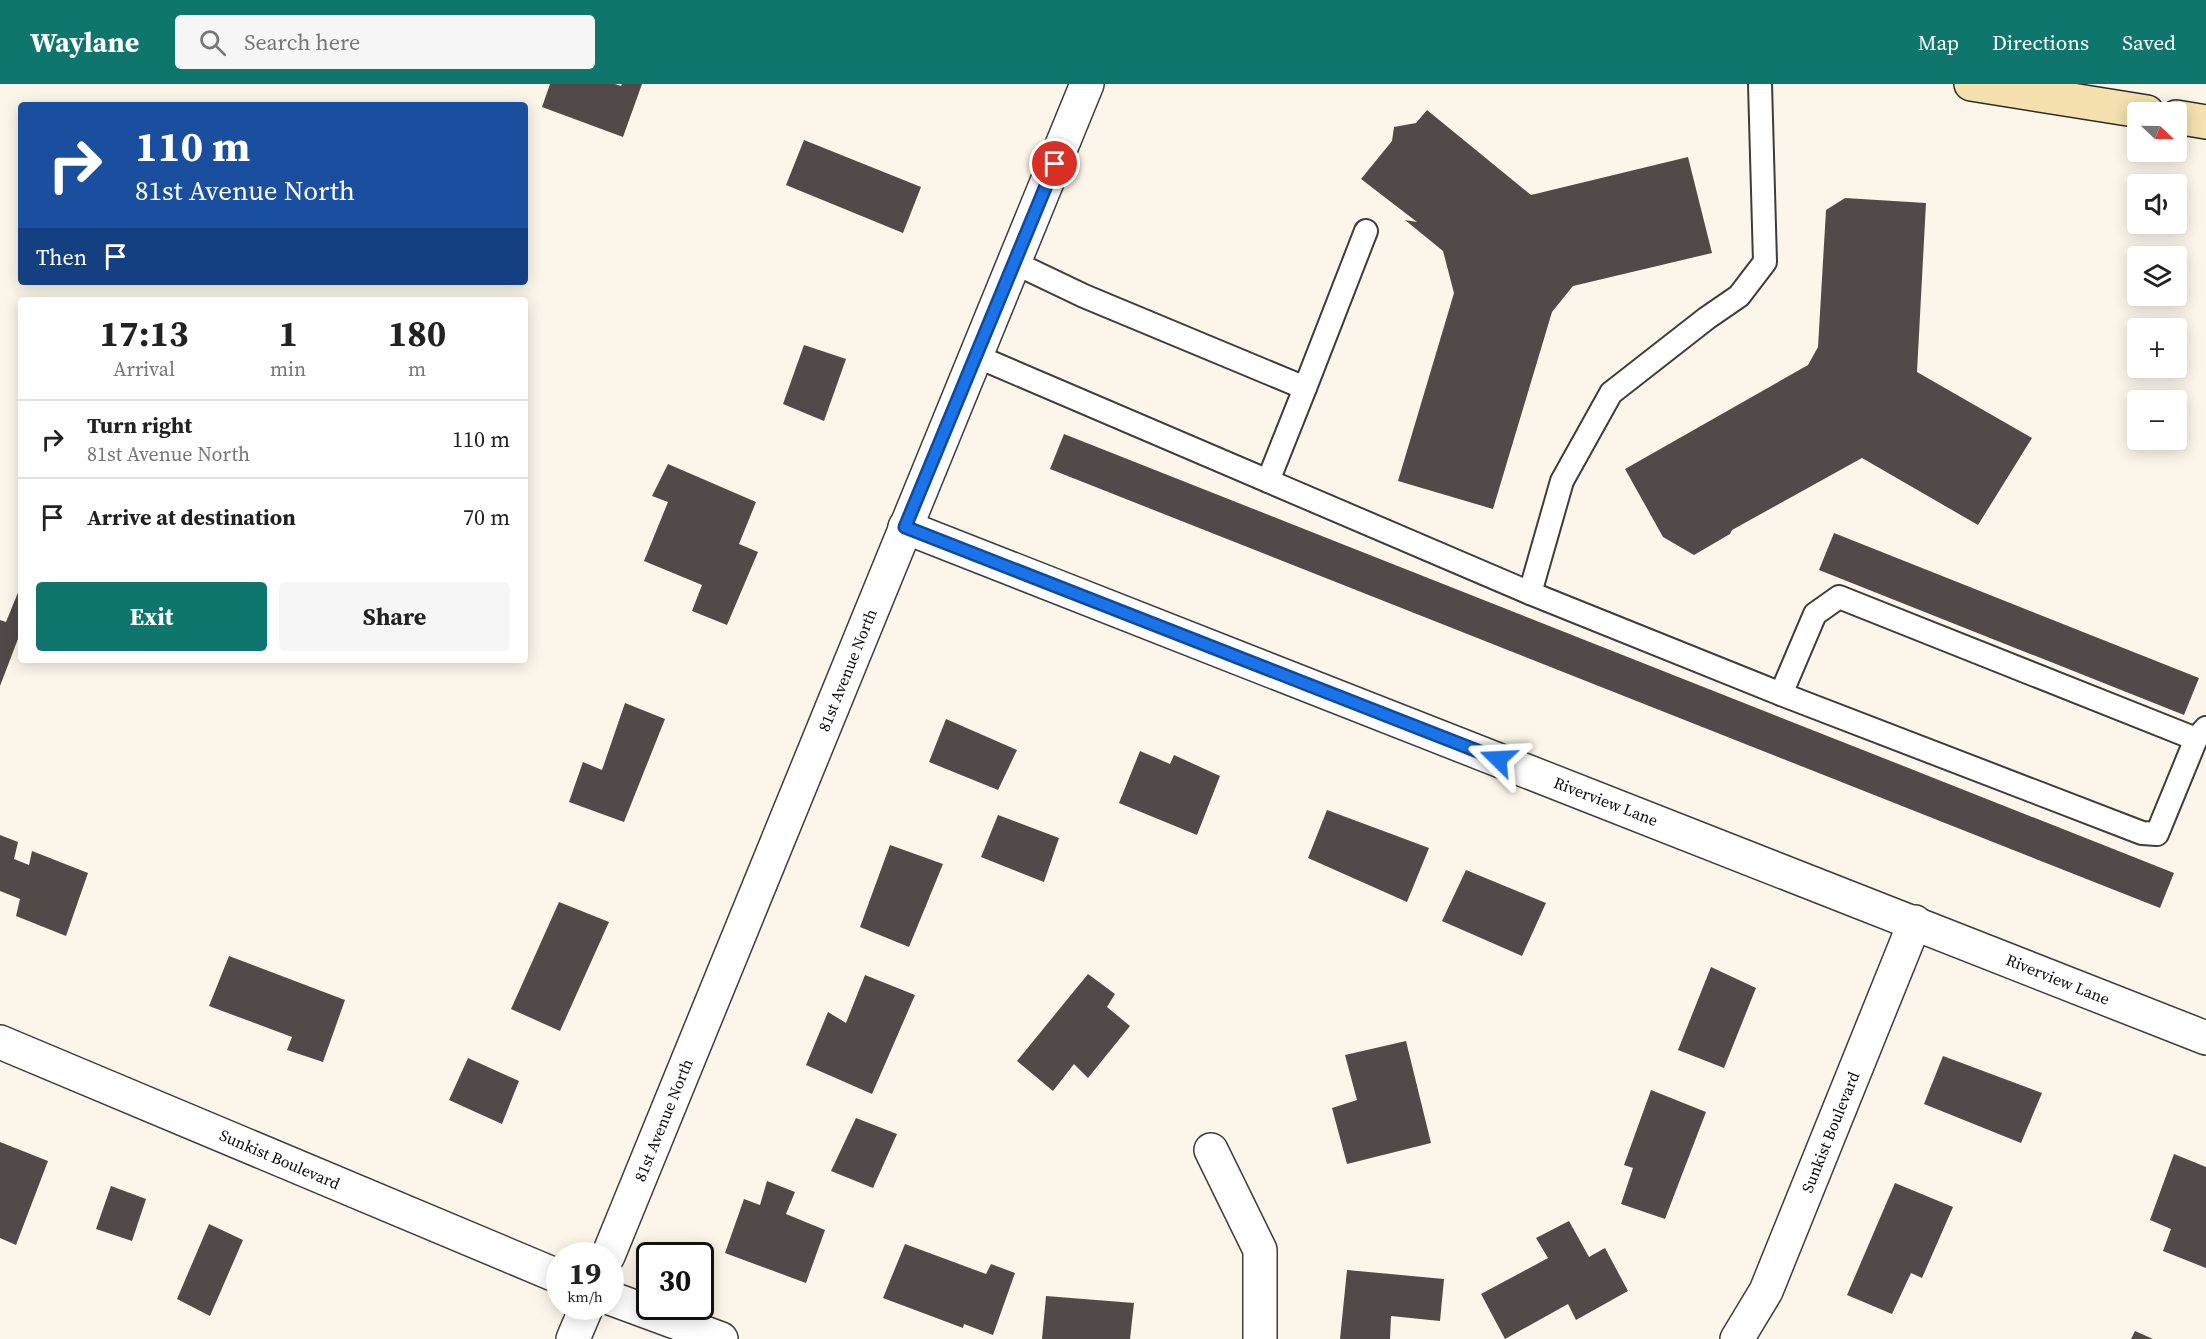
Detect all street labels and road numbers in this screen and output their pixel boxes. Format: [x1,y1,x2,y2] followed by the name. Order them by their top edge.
[812,605,882,735] street label: 81st Avenue North
[1551,771,1661,831] street label: Riverview Lane
[2003,948,2113,1010] street label: Riverview Lane
[628,1055,698,1185] street label: 81st Avenue North
[1796,1068,1864,1196] street label: Sunkist Boulevard
[216,1124,344,1194] street label: Sunkist Boulevard

